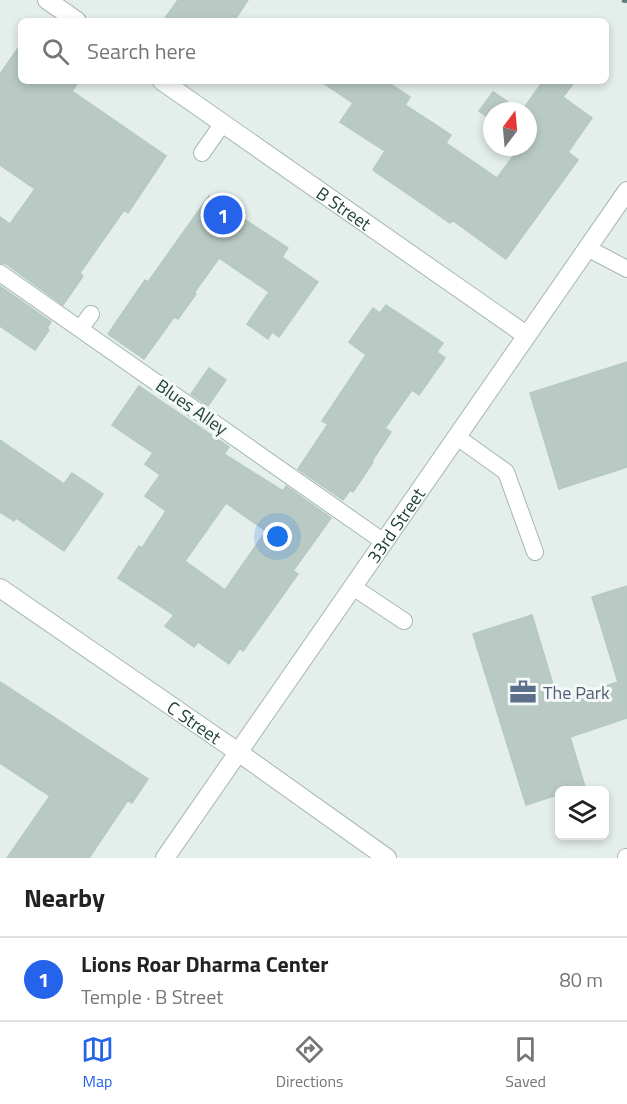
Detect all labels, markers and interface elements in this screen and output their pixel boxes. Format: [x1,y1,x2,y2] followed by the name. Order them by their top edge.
[18,18,609,84] search box
[87,34,196,68] text: Search here
[39,35,72,68] icon: search
[483,102,537,156] north arrow
[311,179,378,237] street label: B Street
[204,192,242,238] pin: 1
[150,372,234,442] street label: Blues Alley
[360,481,432,568] street label: 33rd Street
[263,522,292,551] your location
[508,677,538,707] office icon: The Park
[543,679,610,706] place label: The Park
[162,694,227,750] street label: C Street
[555,786,609,840] map controls
[555,786,609,840] button: layers
[24,878,105,917] text: Nearby
[81,947,328,981] text: Lions Roar Dharma Center
[38,964,49,995] text: 1
[559,964,603,995] text: 80 m
[81,981,223,1012] text: Temple · B Street
[81,1033,114,1093] tab: Map
[276,1033,344,1093] tab: Directions
[505,1033,546,1093] tab: Saved

